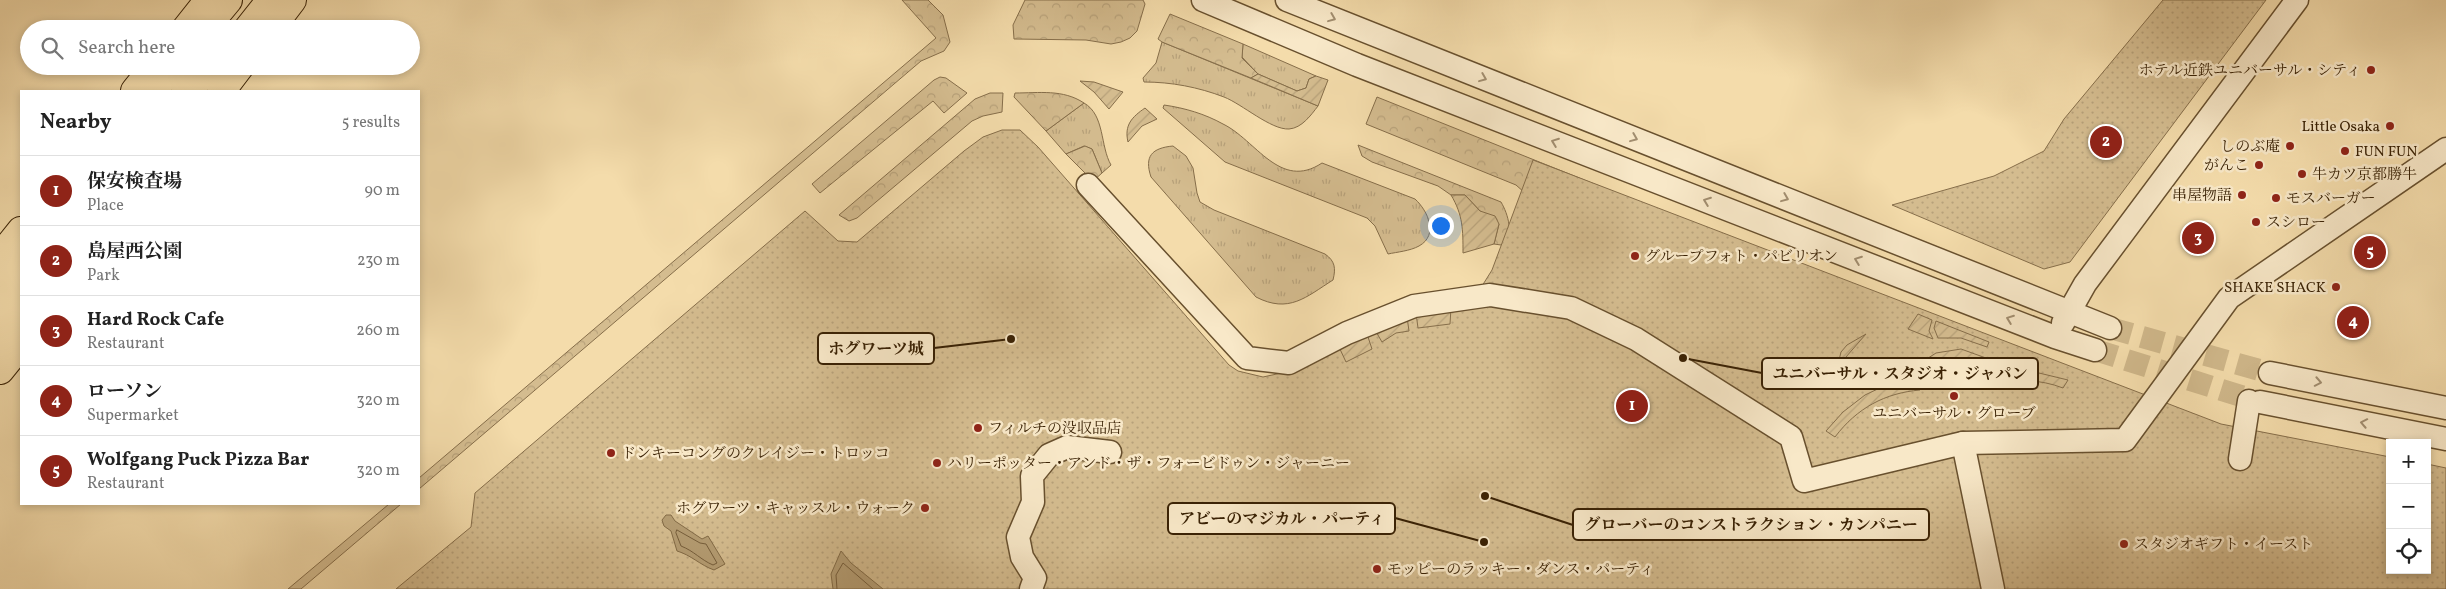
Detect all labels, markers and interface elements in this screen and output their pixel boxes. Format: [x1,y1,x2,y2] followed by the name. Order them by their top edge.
[1327,12,1336,23] one-way arrow
[20,20,420,75] search box
[38,34,66,62] icon: search
[78,35,175,61] text: Search here
[2139,61,2361,82] place label: ホテル近鉄ユニバーサル・シティ
[2365,64,2377,76] marker: ホテル近鉄ユニバーサル・シティ
[1478,72,1487,82] one-way arrow
[40,108,111,137] text: Nearby
[342,112,400,134] text: 5 results
[2302,117,2380,138] place label: Little Osaka
[2384,120,2396,132] marker: Little Osaka
[2090,123,2122,161] pin: 2
[1629,132,1638,142] one-way arrow
[2220,137,2280,158] place label: しのぶ庵
[1552,138,1560,148] one-way arrow
[2284,140,2296,152] marker: しのぶ庵
[2355,142,2417,163] place label: FUN FUN
[2339,145,2351,157] marker: FUN FUN
[2204,156,2249,177] place label: がんこ
[2253,159,2265,171] marker: がんこ
[2312,165,2417,186] place label: 牛カツ京都勝牛
[2296,168,2308,180] marker: 牛カツ京都勝牛
[87,169,182,195] text: 保安検査場
[53,180,59,202] text: 1
[364,180,400,202] text: 90 m
[2172,186,2232,207] place label: 串屋物語
[2236,189,2248,201] marker: 串屋物語
[2286,189,2376,210] place label: モスバーガー
[1780,191,1789,202] one-way arrow
[2270,192,2282,204] marker: モスバーガー
[87,195,124,217] text: Place
[1703,197,1712,207] one-way arrow
[1428,213,1454,239] your location
[2266,213,2326,234] place label: スシロー
[2250,216,2262,228] marker: スシロー
[2182,219,2214,257] pin: 3
[2354,233,2386,271] pin: 5
[87,239,182,265] text: 島屋西公園
[1645,247,1838,268] place label: グループフォト・パビリオン
[52,250,60,272] text: 2
[357,250,400,272] text: 230 m
[1629,250,1641,262] marker: グループフォト・パビリオン
[1854,256,1863,266] one-way arrow
[87,265,120,287] text: Park
[2224,278,2326,299] place label: SHAKE SHACK
[2330,281,2342,293] marker: SHAKE SHACK
[2337,303,2369,341] pin: 4
[87,307,224,333] text: Hard Rock Cafe
[2006,315,2015,325] one-way arrow
[52,320,60,342] text: 3
[356,320,400,342] text: 260 m
[87,333,165,355] text: Restaurant
[818,333,934,364] callout: ホグワーツ城
[828,339,924,361] text: ホグワーツ城
[1762,358,2038,389] callout: ユニバーサル・スタジオ・ジャパン
[1773,364,2027,386] text: ユニバーサル・スタジオ・ジャパン
[2314,377,2323,387] one-way arrow
[87,379,162,405] text: ローソン
[1616,387,1648,425] pin: 1
[51,390,61,412] text: 4
[356,390,400,412] text: 320 m
[1948,390,1960,402] marker: ユニバーサル・グローブ
[1872,404,2036,425] place label: ユニバーサル・グローブ
[87,405,179,427] text: Supermarket
[2359,418,2368,429] one-way arrow
[988,419,1122,440] place label: フィルチの没収品店
[972,422,984,434] marker: フィルチの没収品店
[2386,439,2431,574] map controls
[2386,439,2431,484] button: +
[621,444,890,465] place label: ドンキーコングのクレイジー・トロッコ
[87,447,309,473] text: Wolfgang Puck Pizza Bar
[605,447,617,459] marker: ドンキーコングのクレイジー・トロッコ
[947,454,1350,475] place label: ハリーポッター・アンド・ザ・フォービドゥン・ジャーニー
[931,457,943,469] marker: ハリーポッター・アンド・ザ・フォービドゥン・ジャーニー
[52,460,60,482] text: 5
[356,460,400,482] text: 320 m
[87,473,165,495] text: Restaurant
[2386,484,2431,529] button: −
[676,499,915,520] place label: ホグワーツ・キャッスル・ウォーク
[919,502,931,514] marker: ホグワーツ・キャッスル・ウォーク
[1168,503,1395,534] callout: アビーのマジカル・パーティ
[1179,509,1385,531] text: アビーのマジカル・パーティ
[1573,509,1929,540] callout: グローバーのコンストラクション・カンパニー
[1584,515,1918,537] text: グローバーのコンストラクション・カンパニー
[2386,529,2431,574] button: locate
[2134,535,2313,556] place label: スタジオギフト・イースト
[2118,538,2130,550] marker: スタジオギフト・イースト
[1387,560,1654,581] place label: モッピーのラッキー・ダンス・パーティ
[1371,563,1383,575] marker: モッピーのラッキー・ダンス・パーティ

